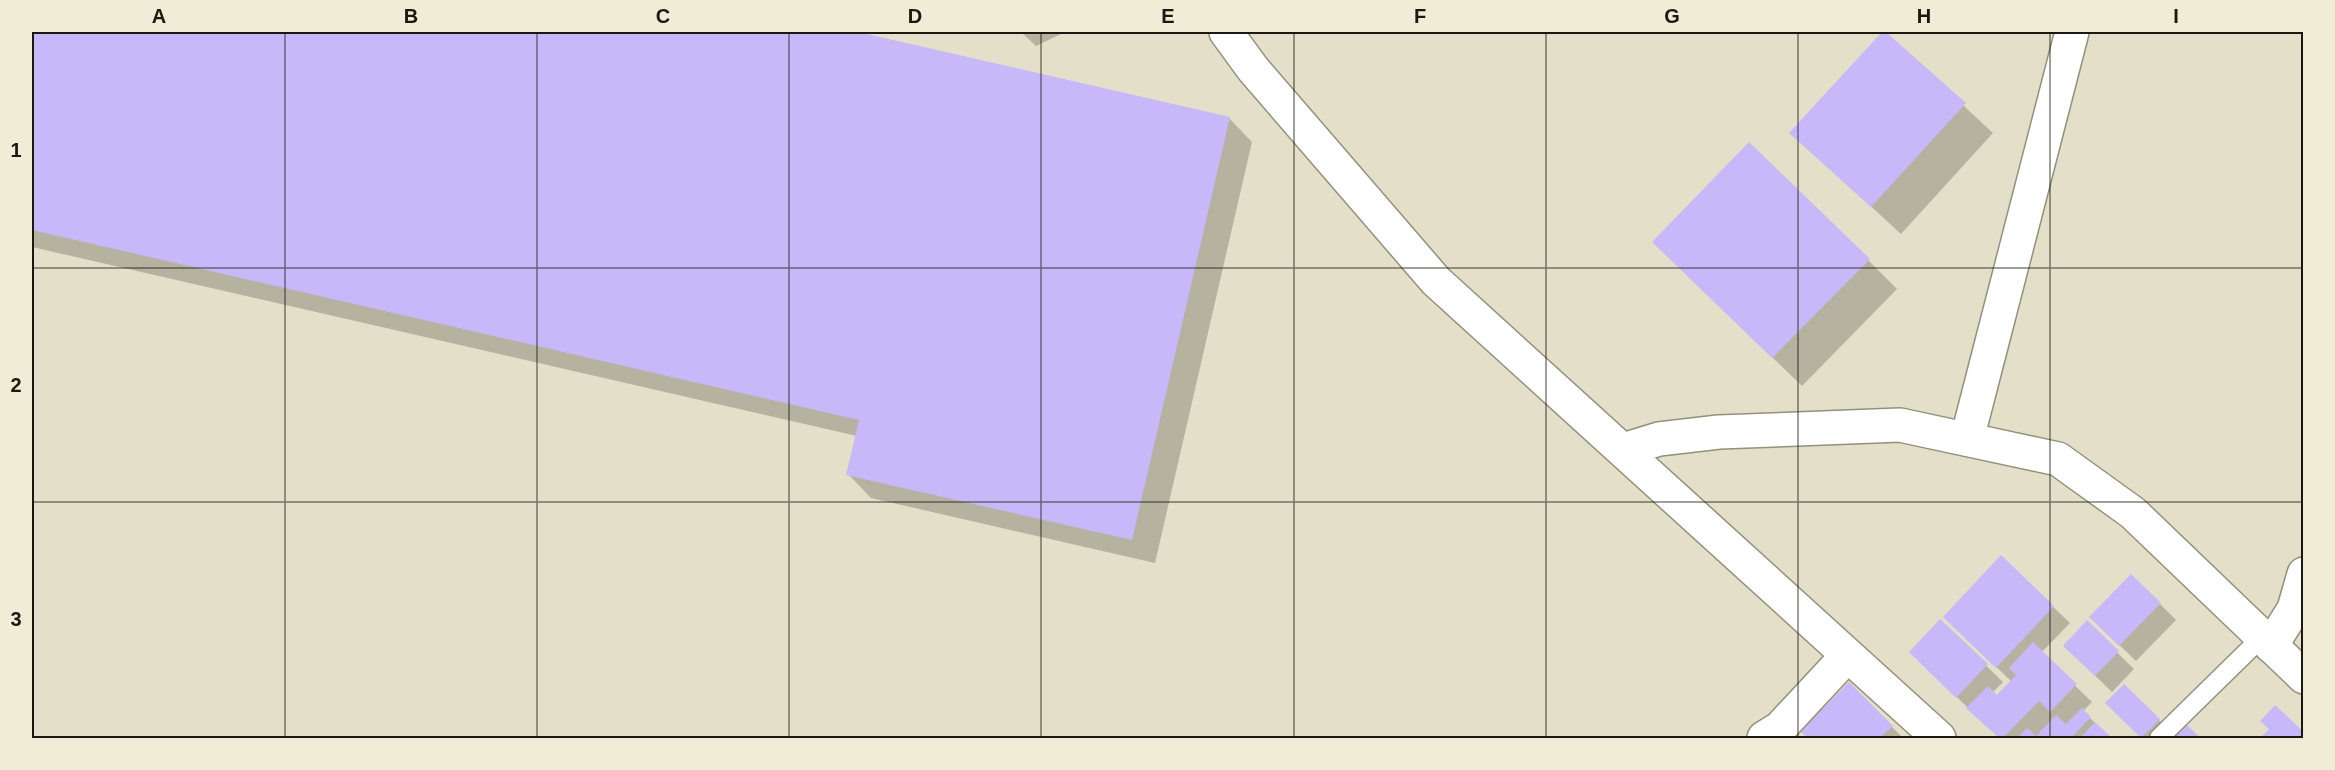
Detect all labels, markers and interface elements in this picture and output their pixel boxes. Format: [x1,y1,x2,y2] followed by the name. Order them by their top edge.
[152,5,166,27] text: A
[404,5,418,27] text: B
[656,5,670,27] text: C
[908,5,922,27] text: D
[1161,5,1175,27] text: E
[1414,5,1426,27] text: F
[1664,5,1680,27] text: G
[1917,5,1931,27] text: H
[2173,5,2179,27] text: I
[10,139,22,161] text: 1
[10,374,22,396] text: 2
[10,608,22,630] text: 3

